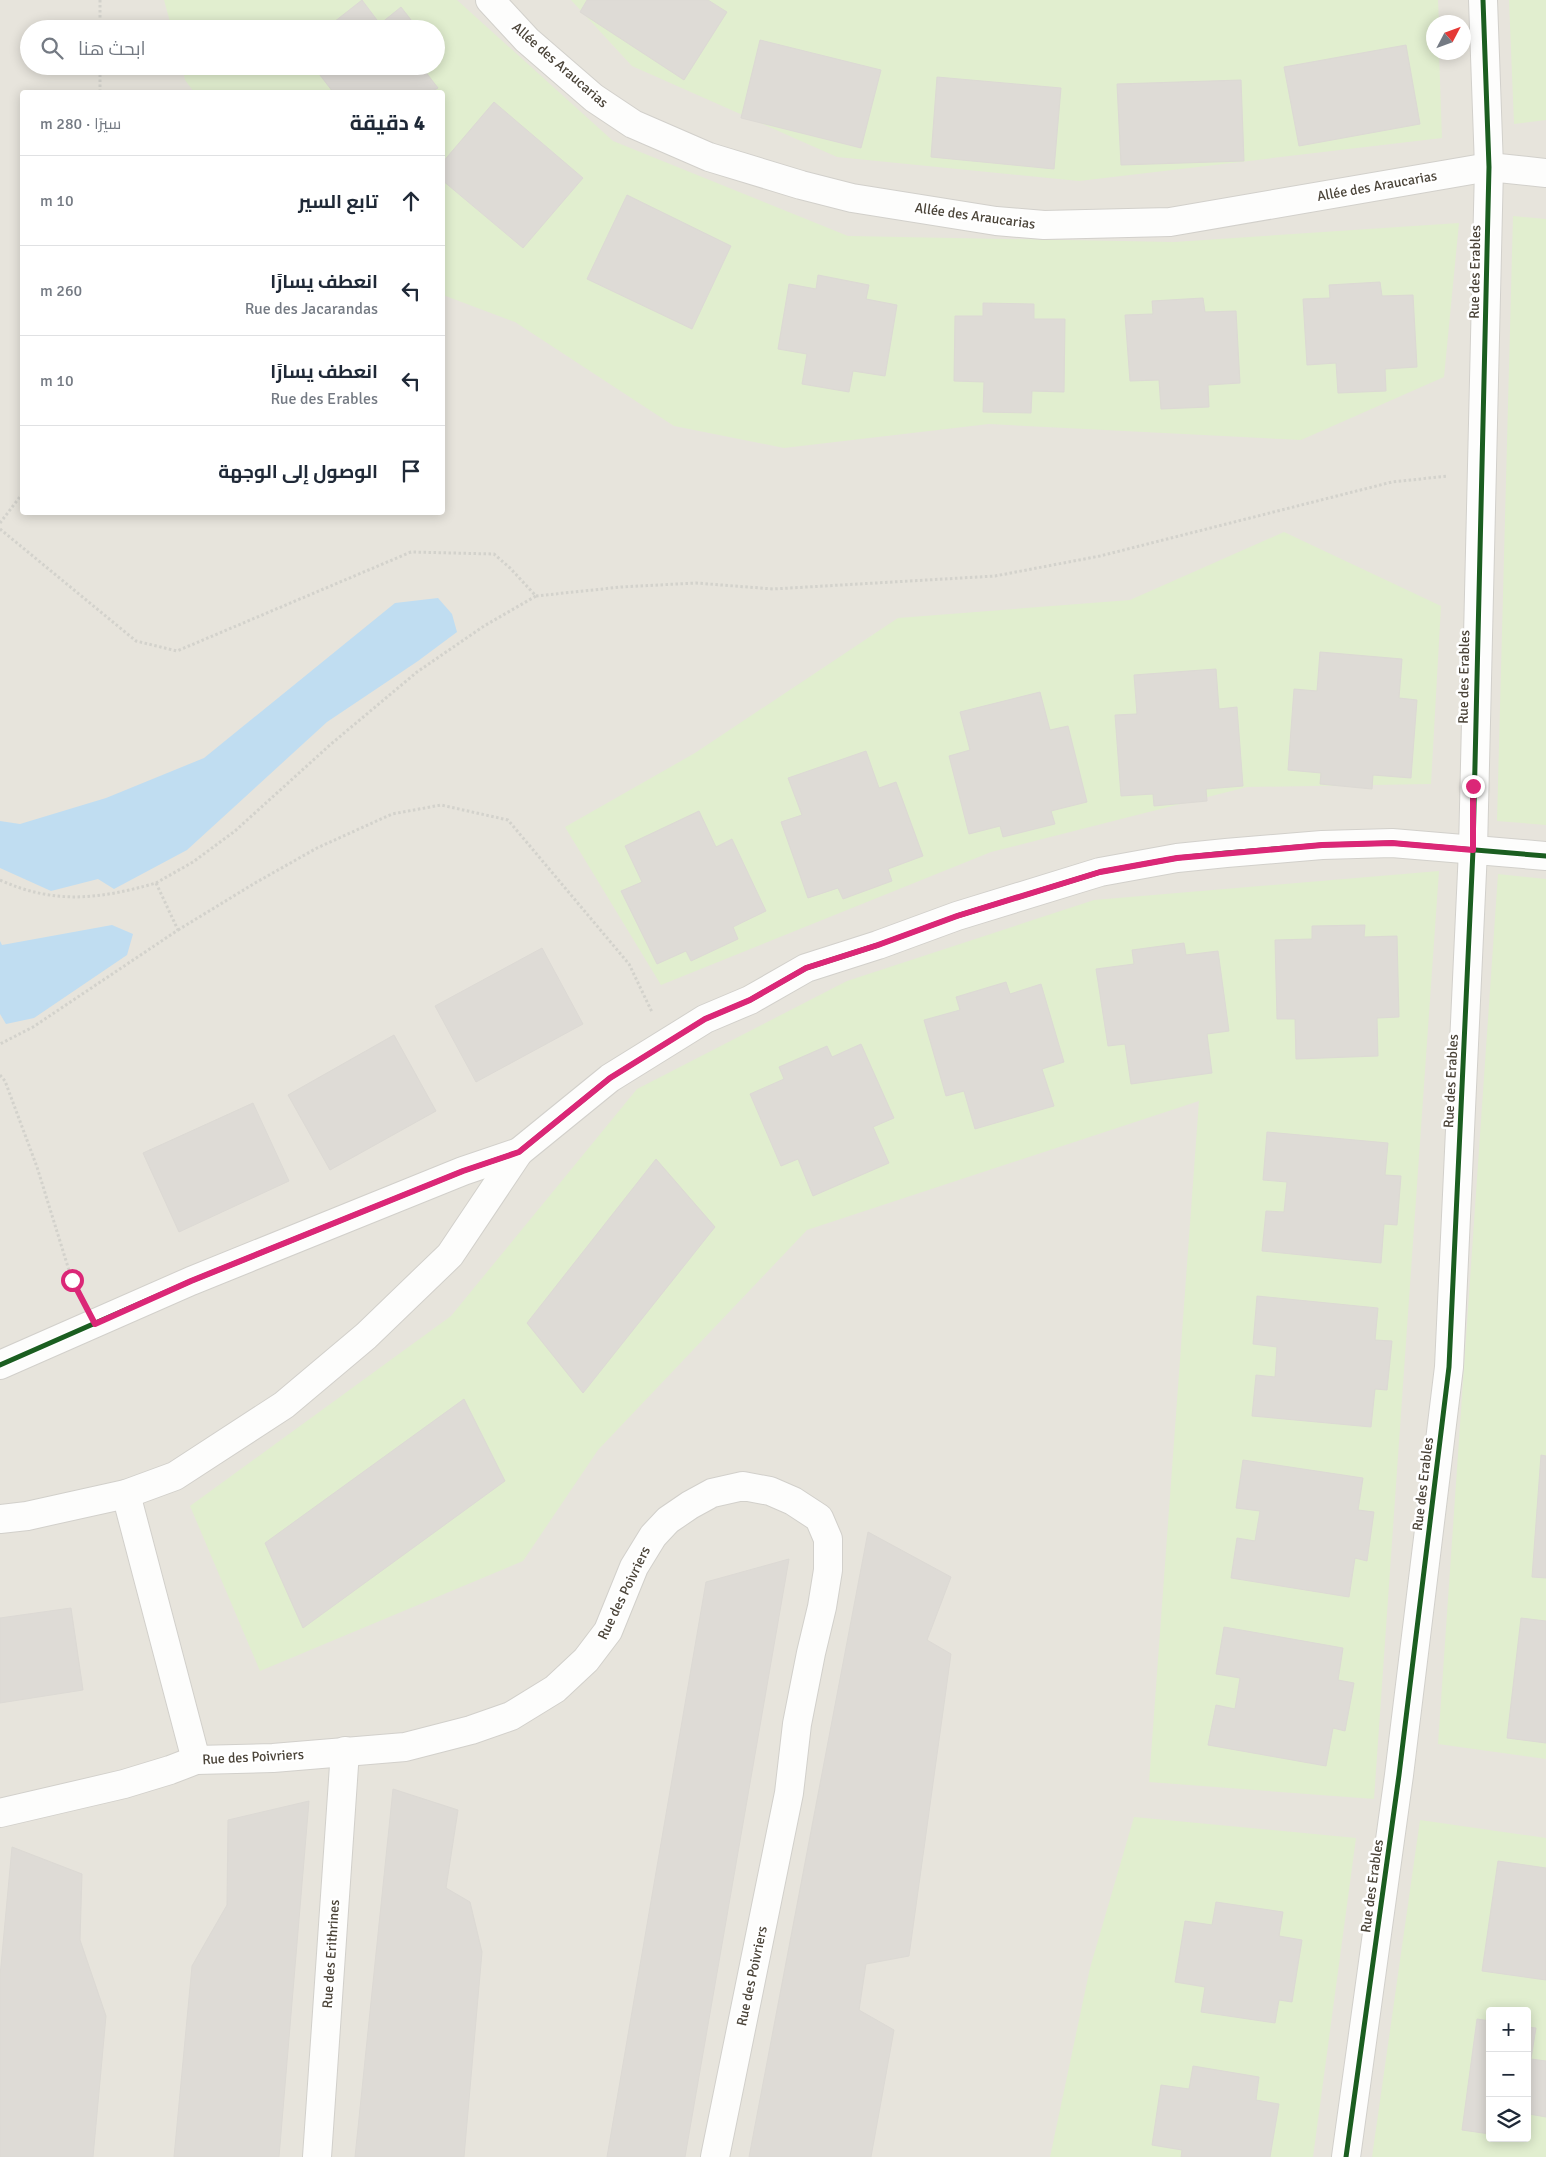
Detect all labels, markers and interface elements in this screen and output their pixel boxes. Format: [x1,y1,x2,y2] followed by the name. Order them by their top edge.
[1426,15,1471,60] north arrow
[509,19,611,111] street label: Allée des Araucarias
[20,20,445,75] search box
[38,34,66,62] icon: search
[78,37,146,61] text: ابحث هنا
[350,110,425,136] text: 4 دقيقة
[40,114,121,134] text: سيرًا · 280 m
[1316,167,1438,205] street label: Allée des Araucarias
[397,187,425,215] icon: ahead
[298,190,378,214] text: تابع السير
[40,191,74,211] text: 10 m
[914,199,1036,233] street label: Allée des Araucarias
[1466,225,1484,319] street label: Rue des Erables
[270,270,378,294] text: انعطف يسارًا
[397,277,425,305] icon: left
[40,281,82,301] text: 260 m
[245,299,378,319] text: Rue des Jacarandas
[270,360,378,384] text: انعطف يسارًا
[397,367,425,395] icon: left
[40,371,74,391] text: 10 m
[271,389,378,409] text: Rue des Erables
[397,457,425,485] icon: arrive
[218,460,378,484] text: الوصول إلى الوجهة
[1455,630,1473,724] street label: Rue des Erables
[1462,775,1485,798] route end
[1440,1034,1462,1128] street label: Rue des Erables
[61,1269,84,1292] route start
[1409,1436,1437,1532] street label: Rue des Erables
[594,1544,654,1642] street label: Rue des Poivriers
[202,1746,304,1768] street label: Rue des Poivriers
[1357,1838,1387,1934] street label: Rue des Erables
[319,1899,343,2009] street label: Rue des Erithrines
[733,1924,771,2028] street label: Rue des Poivriers
[1486,2007,1531,2142] map controls
[1486,2007,1531,2052] button: +
[1486,2052,1531,2097] button: −
[1486,2097,1531,2142] button: layers

